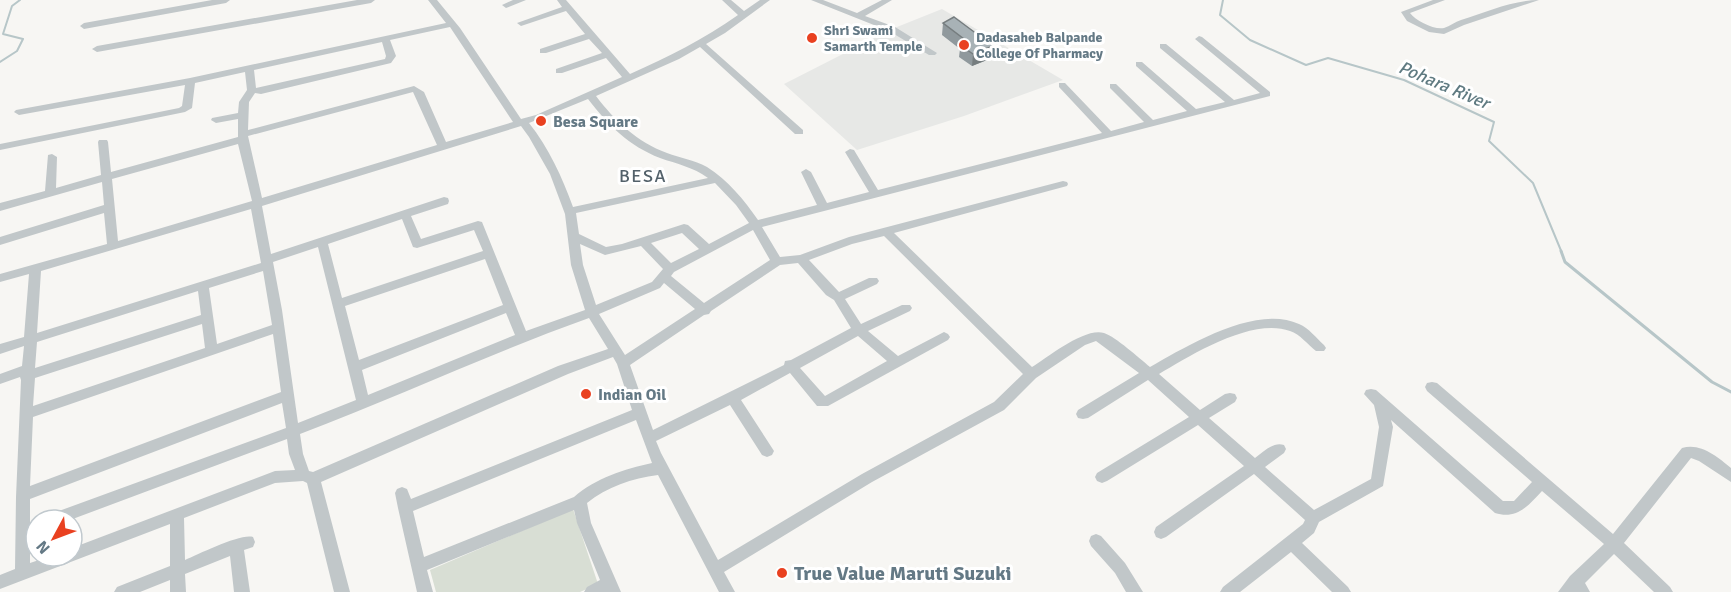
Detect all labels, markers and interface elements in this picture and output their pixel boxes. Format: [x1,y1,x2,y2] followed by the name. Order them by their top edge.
[824,22,922,55] place label: Shri Swami Samarth Temple
[976,29,1103,62] place label: Dadasaheb Balpande College Of Pharmacy
[805,31,819,45] marker: Shri Swami Samarth Temple
[957,38,971,52] marker: Dadasaheb Balpande College Of Pharmacy
[1395,56,1495,115] water label: Pohara River
[553,112,638,132] place label: Besa Square
[534,114,548,128] marker: Besa Square
[619,165,667,187] district label: BESA
[598,385,666,405] place label: Indian Oil
[579,387,593,401] marker: Indian Oil
[24,508,84,568] north arrow
[32,536,55,558] text: N
[794,561,1012,586] place label: True Value Maruti Suzuki
[775,566,789,580] marker: True Value Maruti Suzuki

